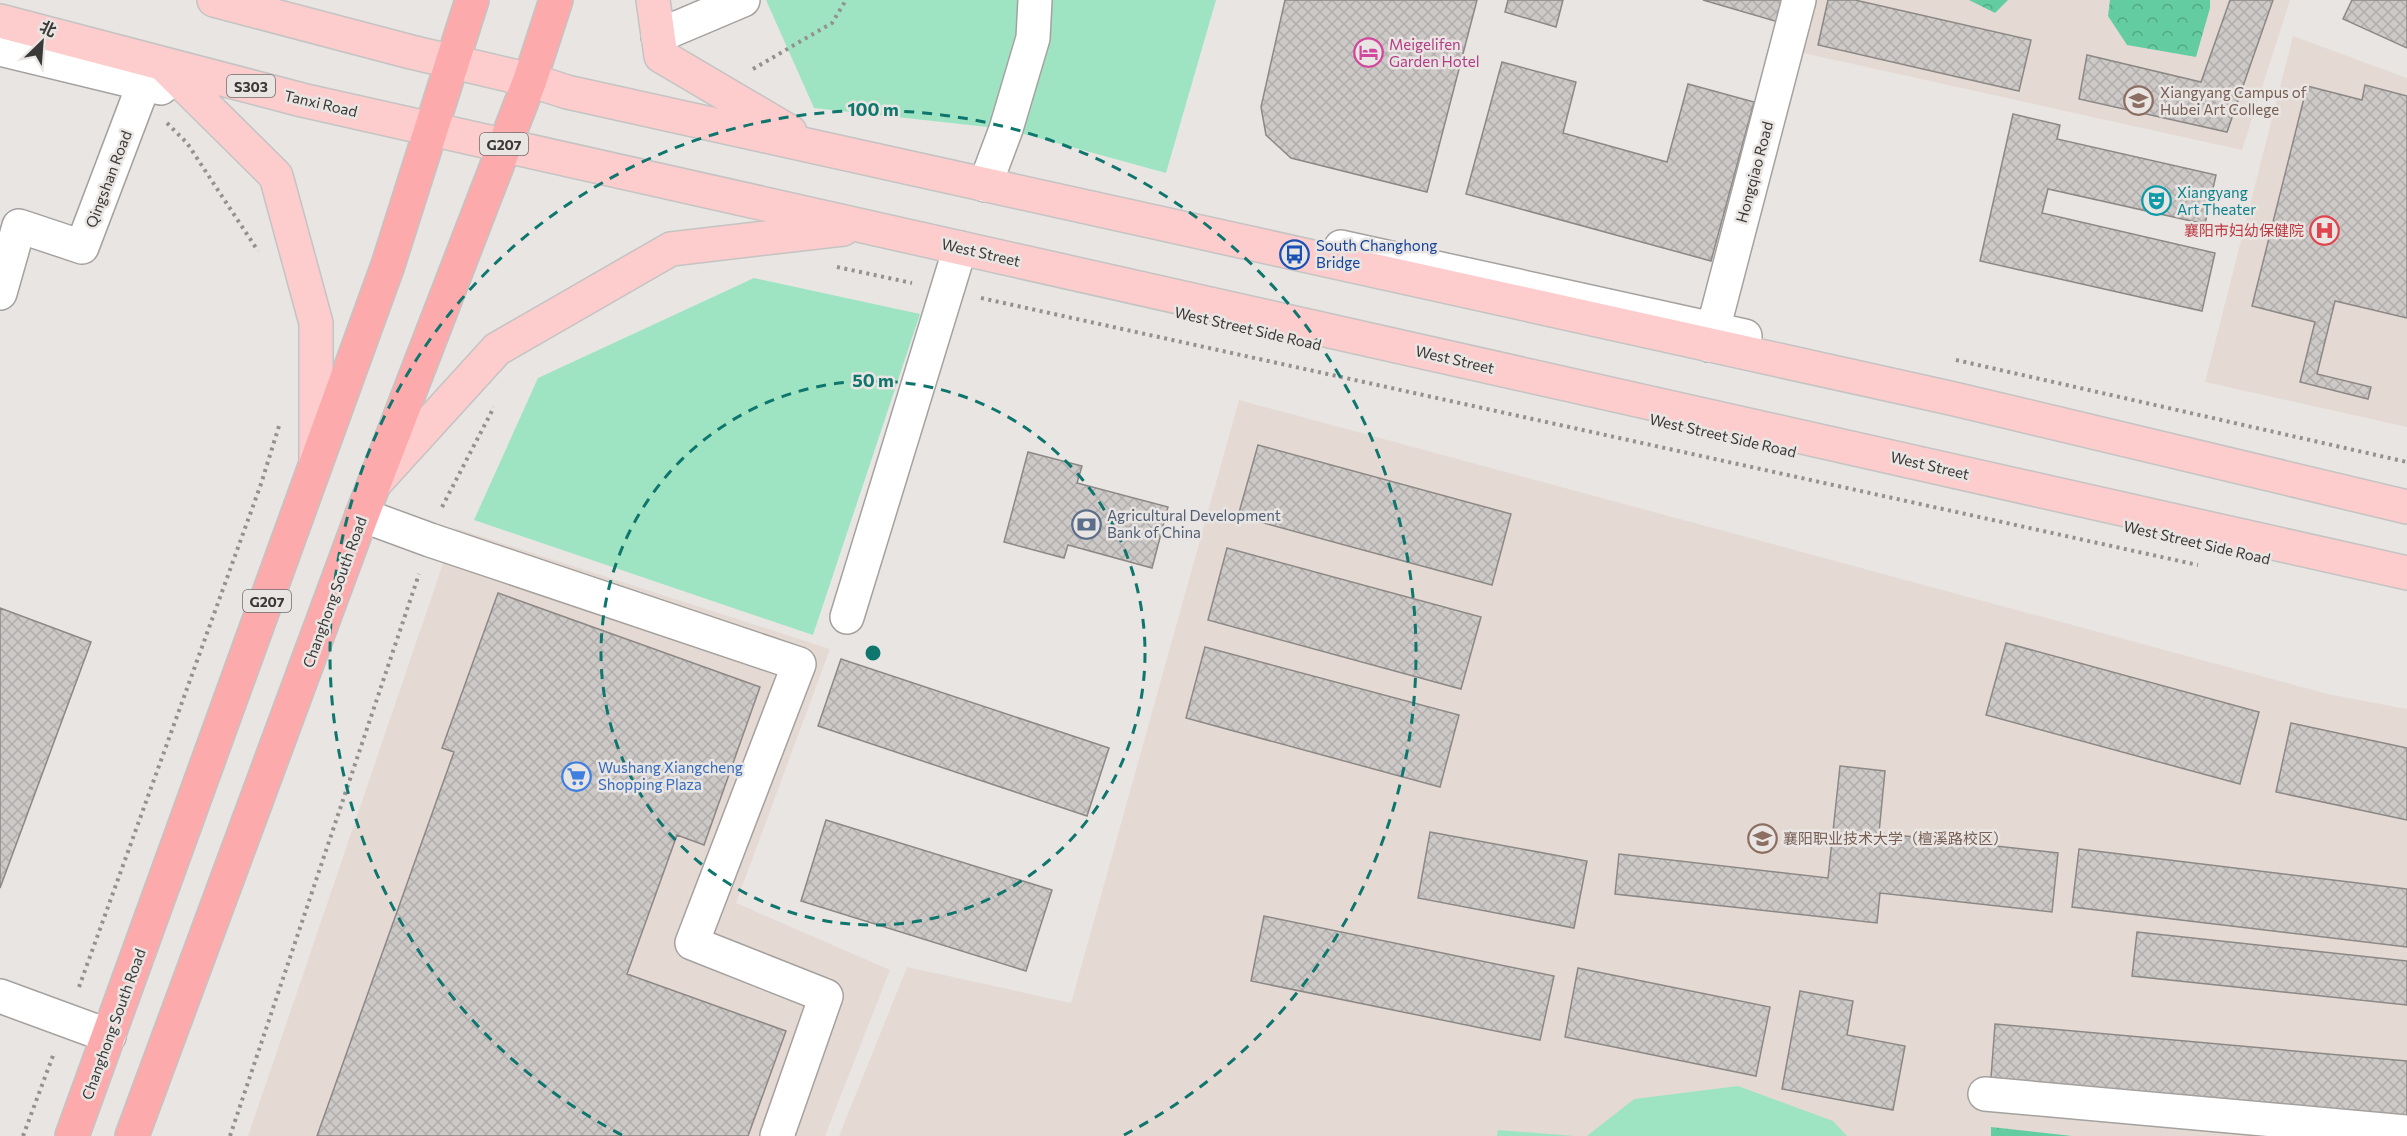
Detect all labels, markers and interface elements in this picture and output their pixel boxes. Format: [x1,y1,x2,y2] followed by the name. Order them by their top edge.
[12,12,72,72] north arrow
[37,16,60,40] text: 北
[1389,35,1479,70] place label: Meigelifen Garden Hotel
[1352,37,1384,69] hotel icon: Meigelifen Garden Hotel
[227,75,275,97] road number: S303
[2160,83,2307,118] place label: Xiangyang Campus of Hubei Art College
[2123,85,2155,117] school or university icon: Xiangyang Campus of Hubei Art College
[283,86,359,120] street label: Tanxi Road
[847,98,899,120] text: 100 m
[1732,119,1776,225] street label: Hongqiao Road
[81,128,135,230] street label: Qingshan Road
[480,133,528,155] road number: G207
[2177,183,2256,218] place label: Xiangyang Art Theater
[2140,185,2172,217] theatre icon: Xiangyang Art Theater
[2309,214,2341,246] hospital icon: 襄阳市妇幼保健院
[2184,221,2304,239] place label: 襄阳市妇幼保健院
[940,234,1022,270] street label: West Street
[1316,236,1437,271] place label: South Changhong Bridge
[1279,238,1311,270] bus stop icon: South Changhong Bridge
[1173,302,1323,354] street label: West Street Side Road
[1414,341,1496,377] street label: West Street
[852,369,894,391] text: 50 m
[1648,409,1798,461] street label: West Street Side Road
[1889,447,1971,483] street label: West Street
[1107,506,1281,541] place label: Agricultural Development Bank of China
[1070,508,1102,540] bank icon: Agricultural Development Bank of China
[298,514,370,670] street label: Changhong South Road
[2122,516,2272,568] street label: West Street Side Road
[243,590,291,612] road number: G207
[863,643,883,663] centre of rings
[598,758,743,793] place label: Wushang Xiangcheng Shopping Plaza
[561,760,593,792] supermarket icon: Wushang Xiangcheng Shopping Plaza
[1746,822,1778,854] school or university icon: 襄阳职业技术大学（檀溪路校区）
[1783,829,2008,847] place label: 襄阳职业技术大学（檀溪路校区）
[77,946,149,1102] street label: Changhong South Road

